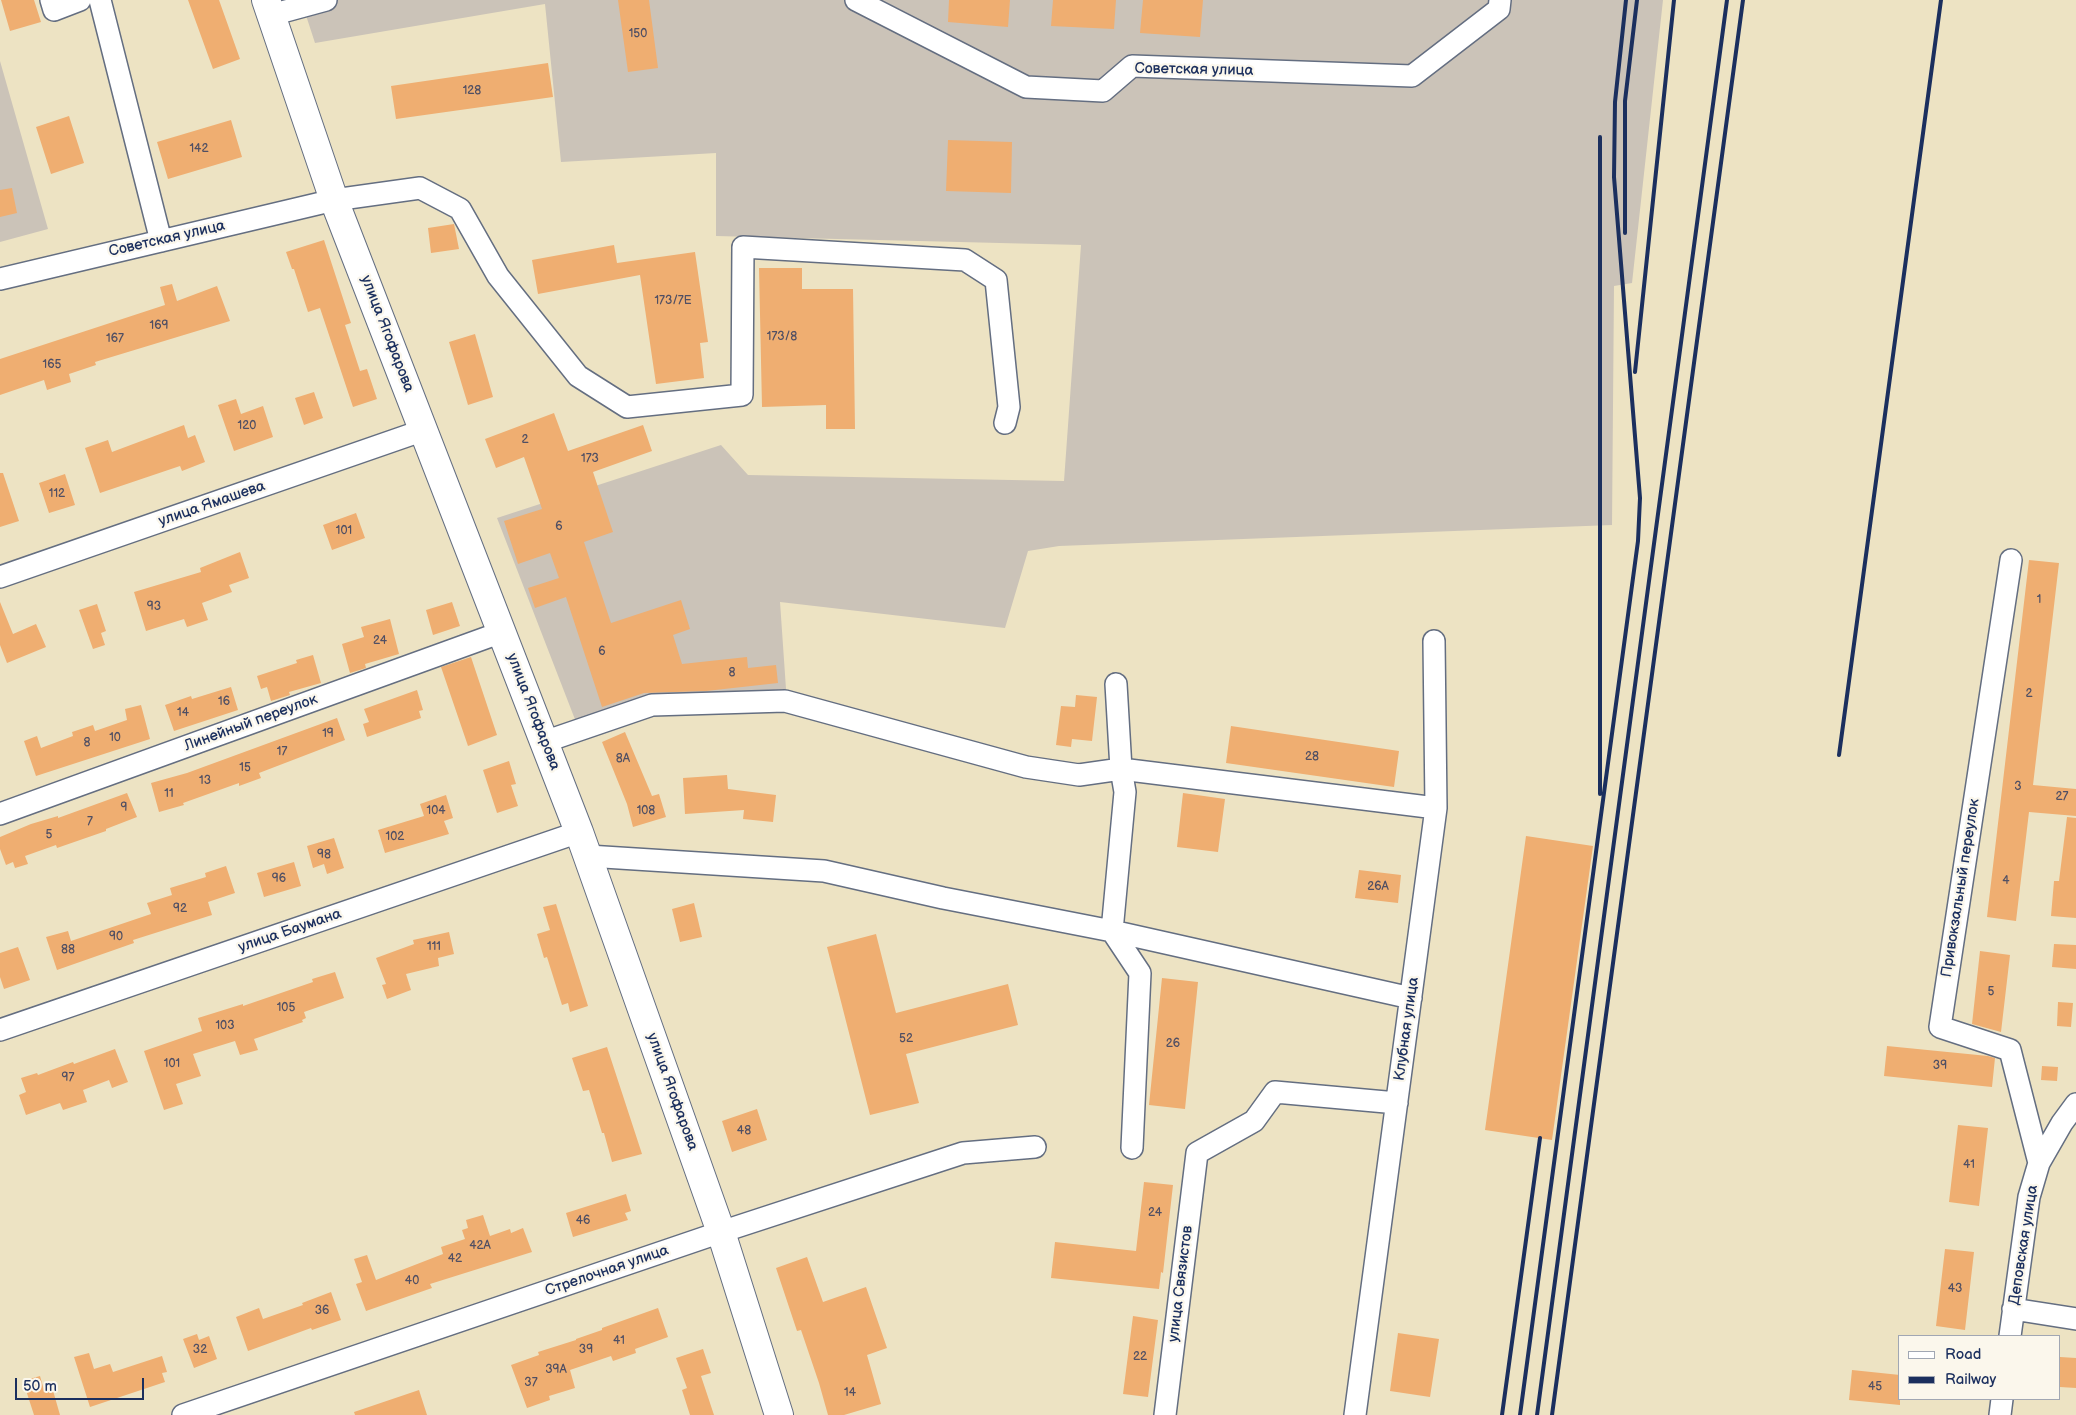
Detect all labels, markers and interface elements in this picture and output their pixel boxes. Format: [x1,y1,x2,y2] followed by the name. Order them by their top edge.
[629,27,647,41] house number: 150
[1135,60,1253,80] street label: Советская улица
[463,84,481,98] house number: 128
[189,142,209,156] house number: 142
[107,217,227,261] street label: Советская улица
[356,273,418,395] street label: улица Ягофарова
[654,294,692,308] house number: 173/7Е
[150,319,168,333] house number: 169
[767,330,797,344] house number: 173/8
[106,332,124,346] house number: 167
[43,358,61,372] house number: 165
[238,419,256,433] house number: 120
[521,433,529,447] house number: 2
[581,452,599,466] house number: 173
[156,477,268,531] street label: улица Ямашева
[49,487,65,501] house number: 112
[555,520,563,534] house number: 6
[336,524,352,538] house number: 101
[2037,593,2041,607] house number: 1
[147,600,161,614] house number: 93
[373,634,387,648] house number: 24
[598,645,606,659] house number: 6
[502,651,564,773] street label: улица Ягофарова
[729,666,735,680] house number: 8
[2025,687,2033,701] house number: 2
[182,691,320,755] street label: Линейный переулок
[218,695,230,709] house number: 16
[177,706,189,720] house number: 14
[322,727,334,741] house number: 19
[109,731,121,745] house number: 10
[84,736,90,750] house number: 8
[277,745,287,759] house number: 17
[1305,750,1319,764] house number: 28
[616,752,630,766] house number: 8А
[239,761,251,775] house number: 15
[199,774,211,788] house number: 13
[2014,780,2022,794] house number: 3
[164,787,174,801] house number: 11
[2056,790,2068,804] house number: 27
[1938,797,1984,979] street label: Привокзальный переулок
[121,801,127,815] house number: 9
[426,804,446,818] house number: 104
[637,804,655,818] house number: 108
[87,815,93,829] house number: 7
[46,828,52,842] house number: 5
[386,830,404,844] house number: 102
[317,848,331,862] house number: 98
[272,872,286,886] house number: 96
[2002,874,2010,888] house number: 4
[1367,880,1389,894] house number: 26А
[173,902,187,916] house number: 92
[236,905,344,957] street label: улица Баумана
[109,930,123,944] house number: 90
[427,940,441,954] house number: 111
[61,943,75,957] house number: 88
[1391,976,1423,1082] street label: Клубная улица
[1988,985,1994,999] house number: 5
[277,1001,295,1015] house number: 105
[215,1019,235,1033] house number: 103
[642,1031,702,1153] street label: улица Ягофарова
[899,1032,913,1046] house number: 52
[1166,1037,1180,1051] house number: 26
[164,1057,180,1071] house number: 101
[1933,1059,1947,1073] house number: 39
[62,1071,74,1085] house number: 97
[737,1124,751,1138] house number: 48
[1963,1158,1975,1172] house number: 41
[2006,1184,2042,1306] street label: Деповская улица
[1148,1206,1162,1220] house number: 24
[576,1214,590,1228] house number: 46
[1165,1225,1197,1343] street label: улица Связистов
[469,1239,491,1253] house number: 42А
[543,1241,671,1301] street label: Стрелочная улица
[448,1252,462,1266] house number: 42
[405,1274,419,1288] house number: 40
[1948,1282,1962,1296] house number: 43
[315,1304,329,1318] house number: 36
[613,1334,625,1348] house number: 41
[1898,1335,2061,1400] legend
[193,1343,207,1357] house number: 32
[579,1343,593,1357] house number: 39
[1945,1345,1981,1364] text: Road
[1133,1350,1147,1364] house number: 22
[545,1363,567,1377] house number: 39А
[18,1368,146,1400] scale bar
[1945,1370,1996,1389] text: Railway
[524,1376,538,1390] house number: 37
[23,1377,57,1396] text: 50 m
[1868,1380,1882,1394] house number: 45
[844,1386,856,1400] house number: 14

